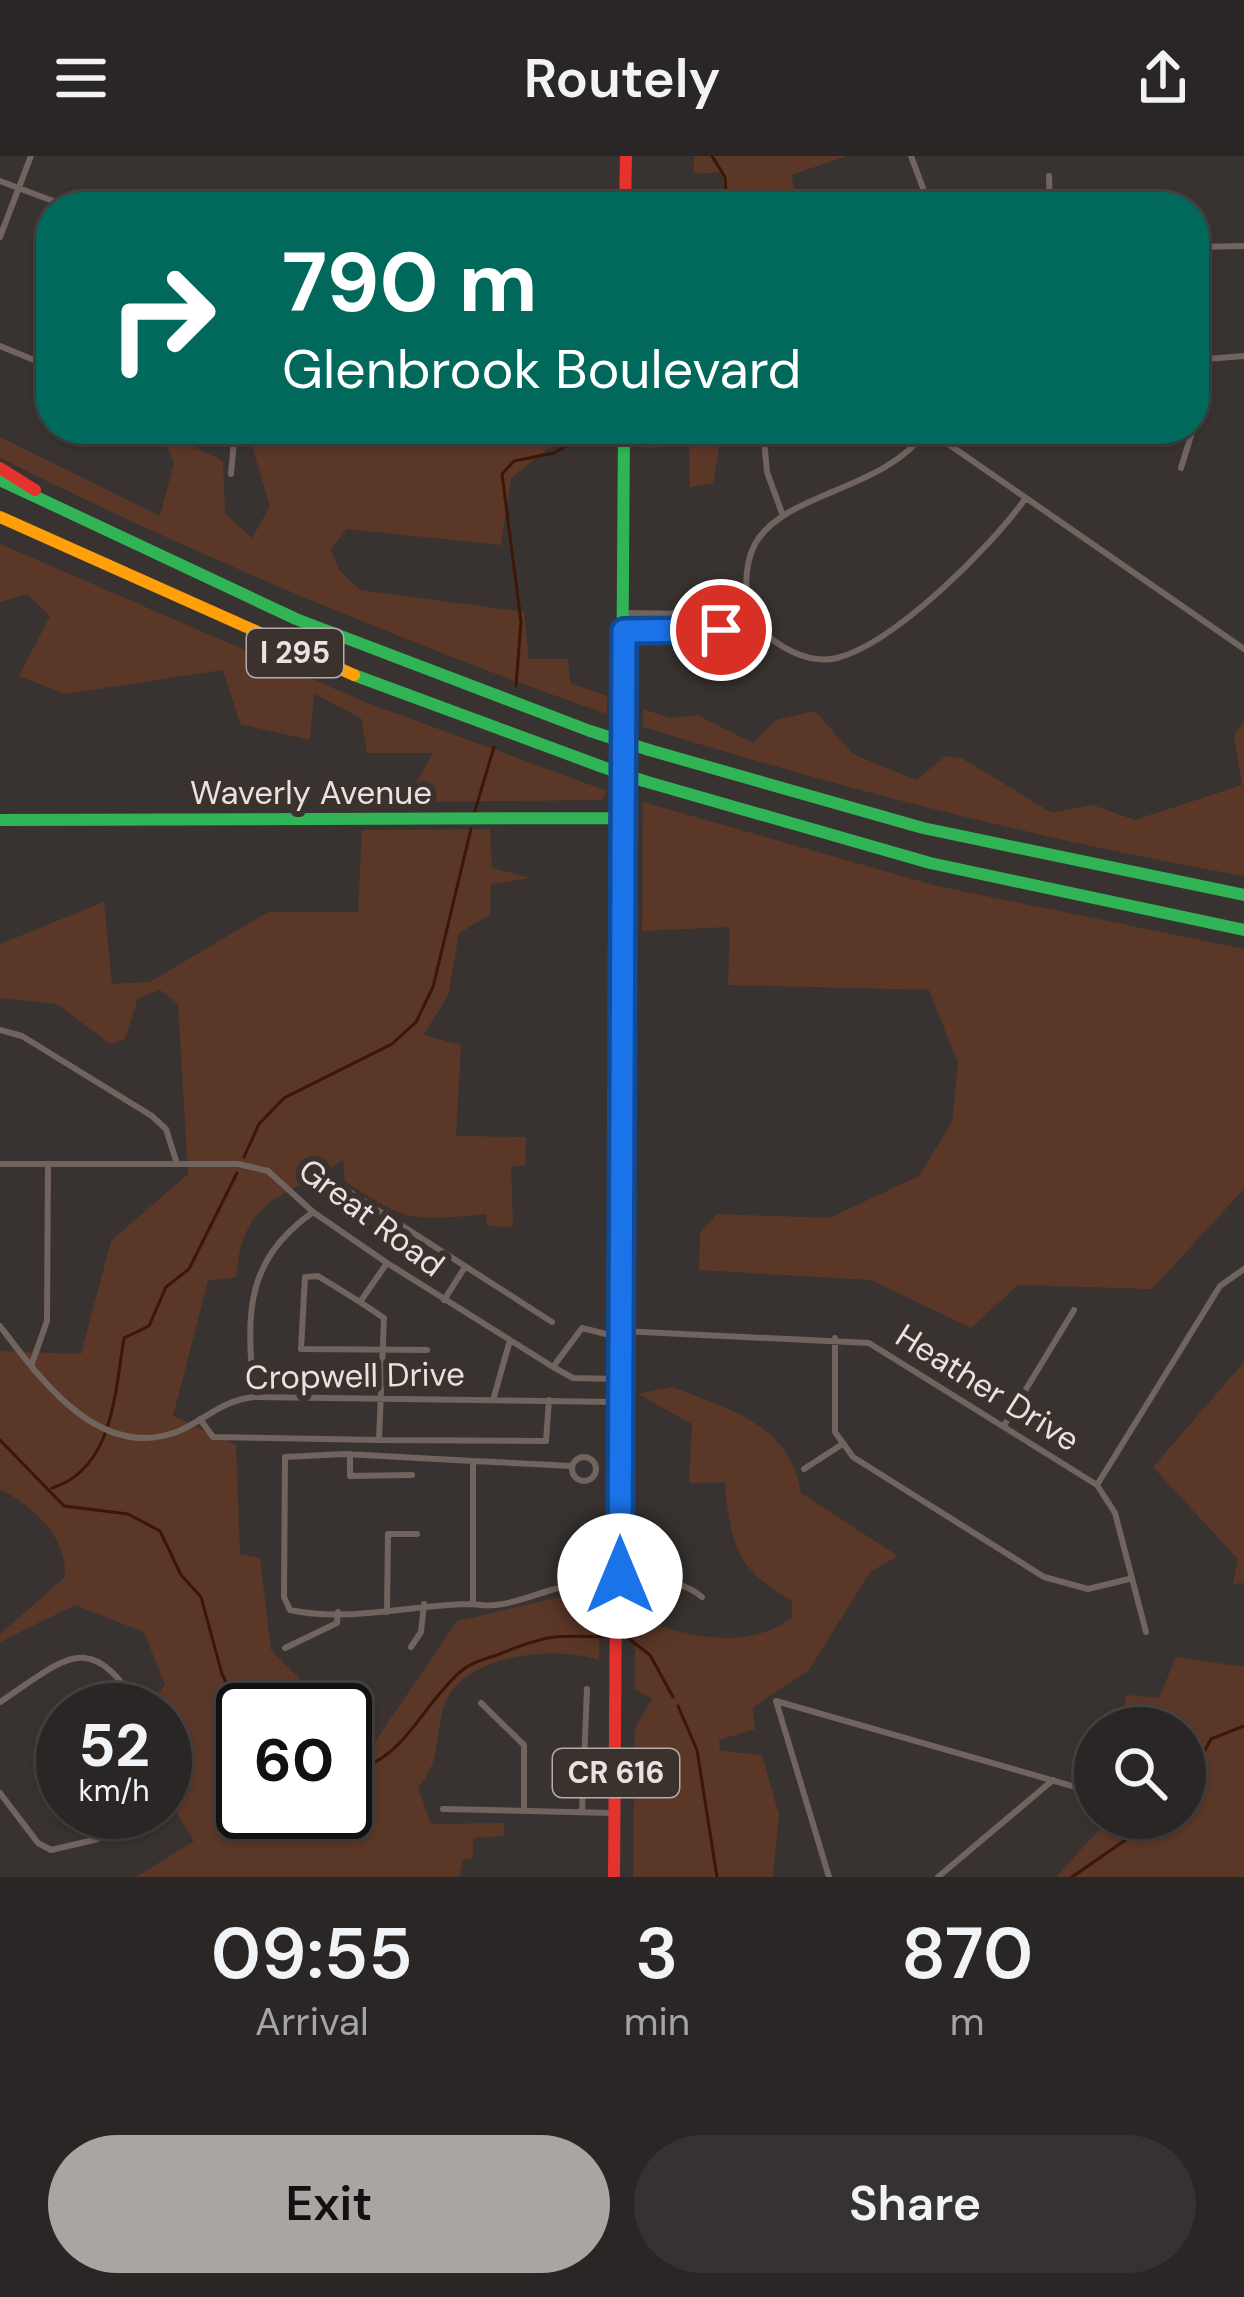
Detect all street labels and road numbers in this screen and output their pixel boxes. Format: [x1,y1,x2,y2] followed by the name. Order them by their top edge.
[247,629,343,677] road number: I 295
[190,771,432,814] street label: Waverly Avenue
[290,1149,453,1286] street label: Great Road
[888,1314,1088,1461] street label: Heather Drive
[245,1352,465,1399] street label: Cropwell Drive
[553,1749,679,1797] road number: CR 616

